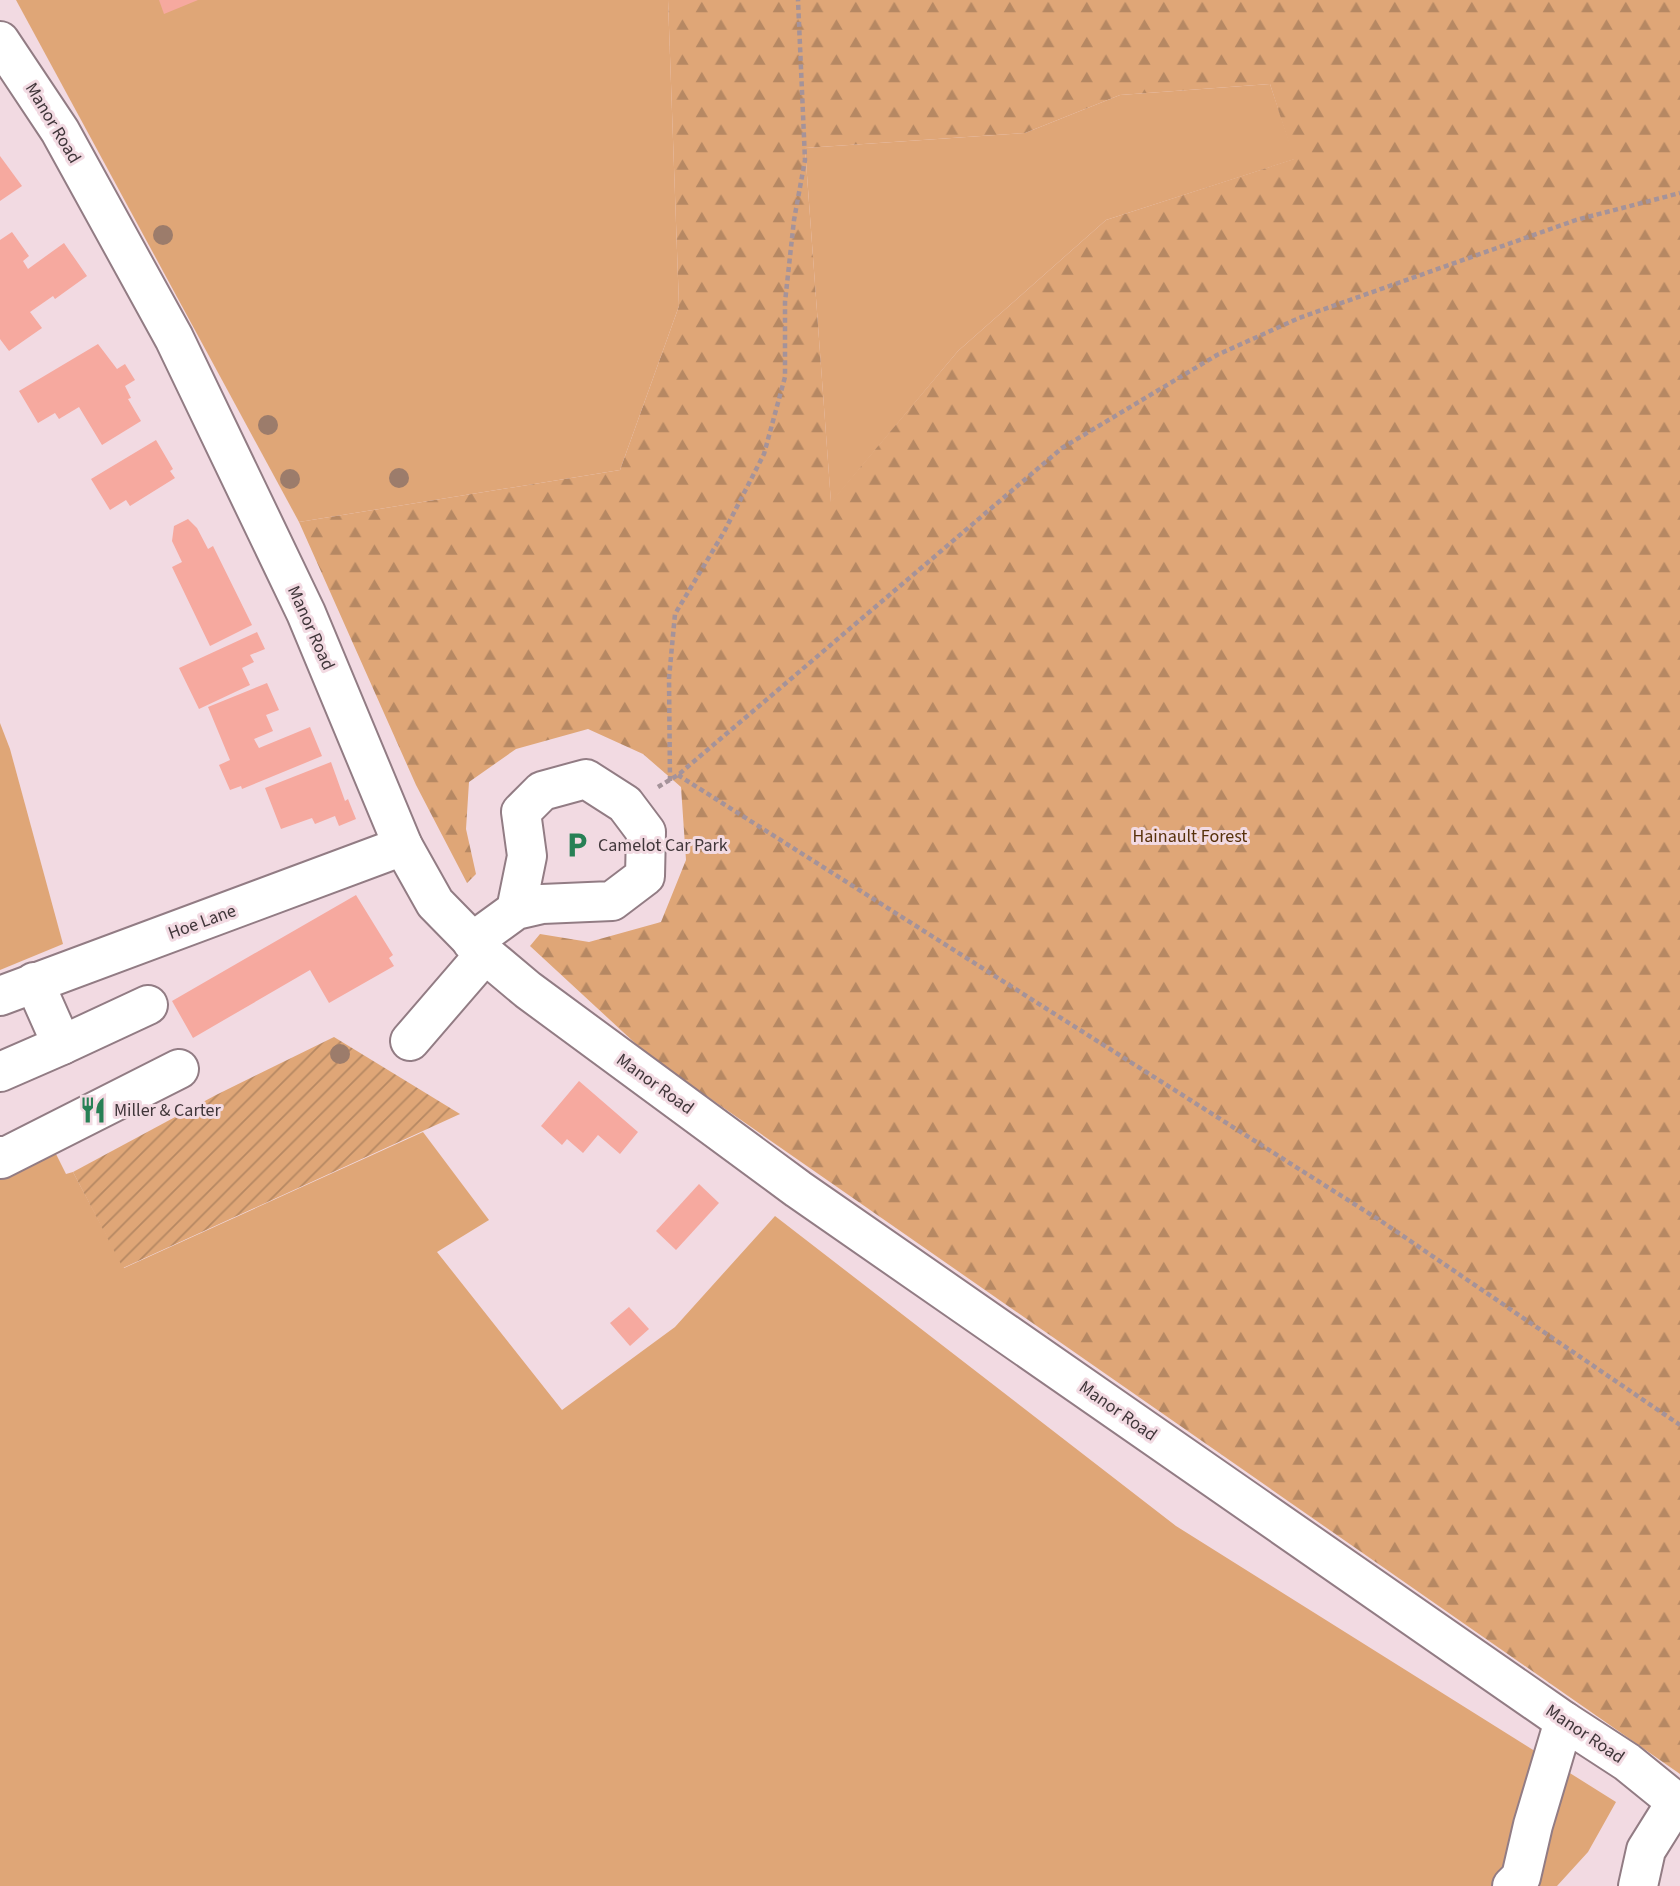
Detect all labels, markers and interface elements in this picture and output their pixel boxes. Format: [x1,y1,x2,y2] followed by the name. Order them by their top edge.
[19,78,87,168] street label: Manor Road
[281,582,341,674] street label: Manor Road
[1133,824,1247,849] park label: Hainault Forest
[562,830,592,860] parking icon: Camelot Car Park
[598,833,728,858] place label: Camelot Car Park
[165,898,240,946] street label: Hoe Lane
[611,1047,699,1121] street label: Manor Road
[78,1095,108,1125] restaurant icon: Miller & Carter
[114,1098,221,1123] place label: Miller & Carter
[1074,1375,1162,1447] street label: Manor Road
[1541,1698,1629,1770] street label: Manor Road

